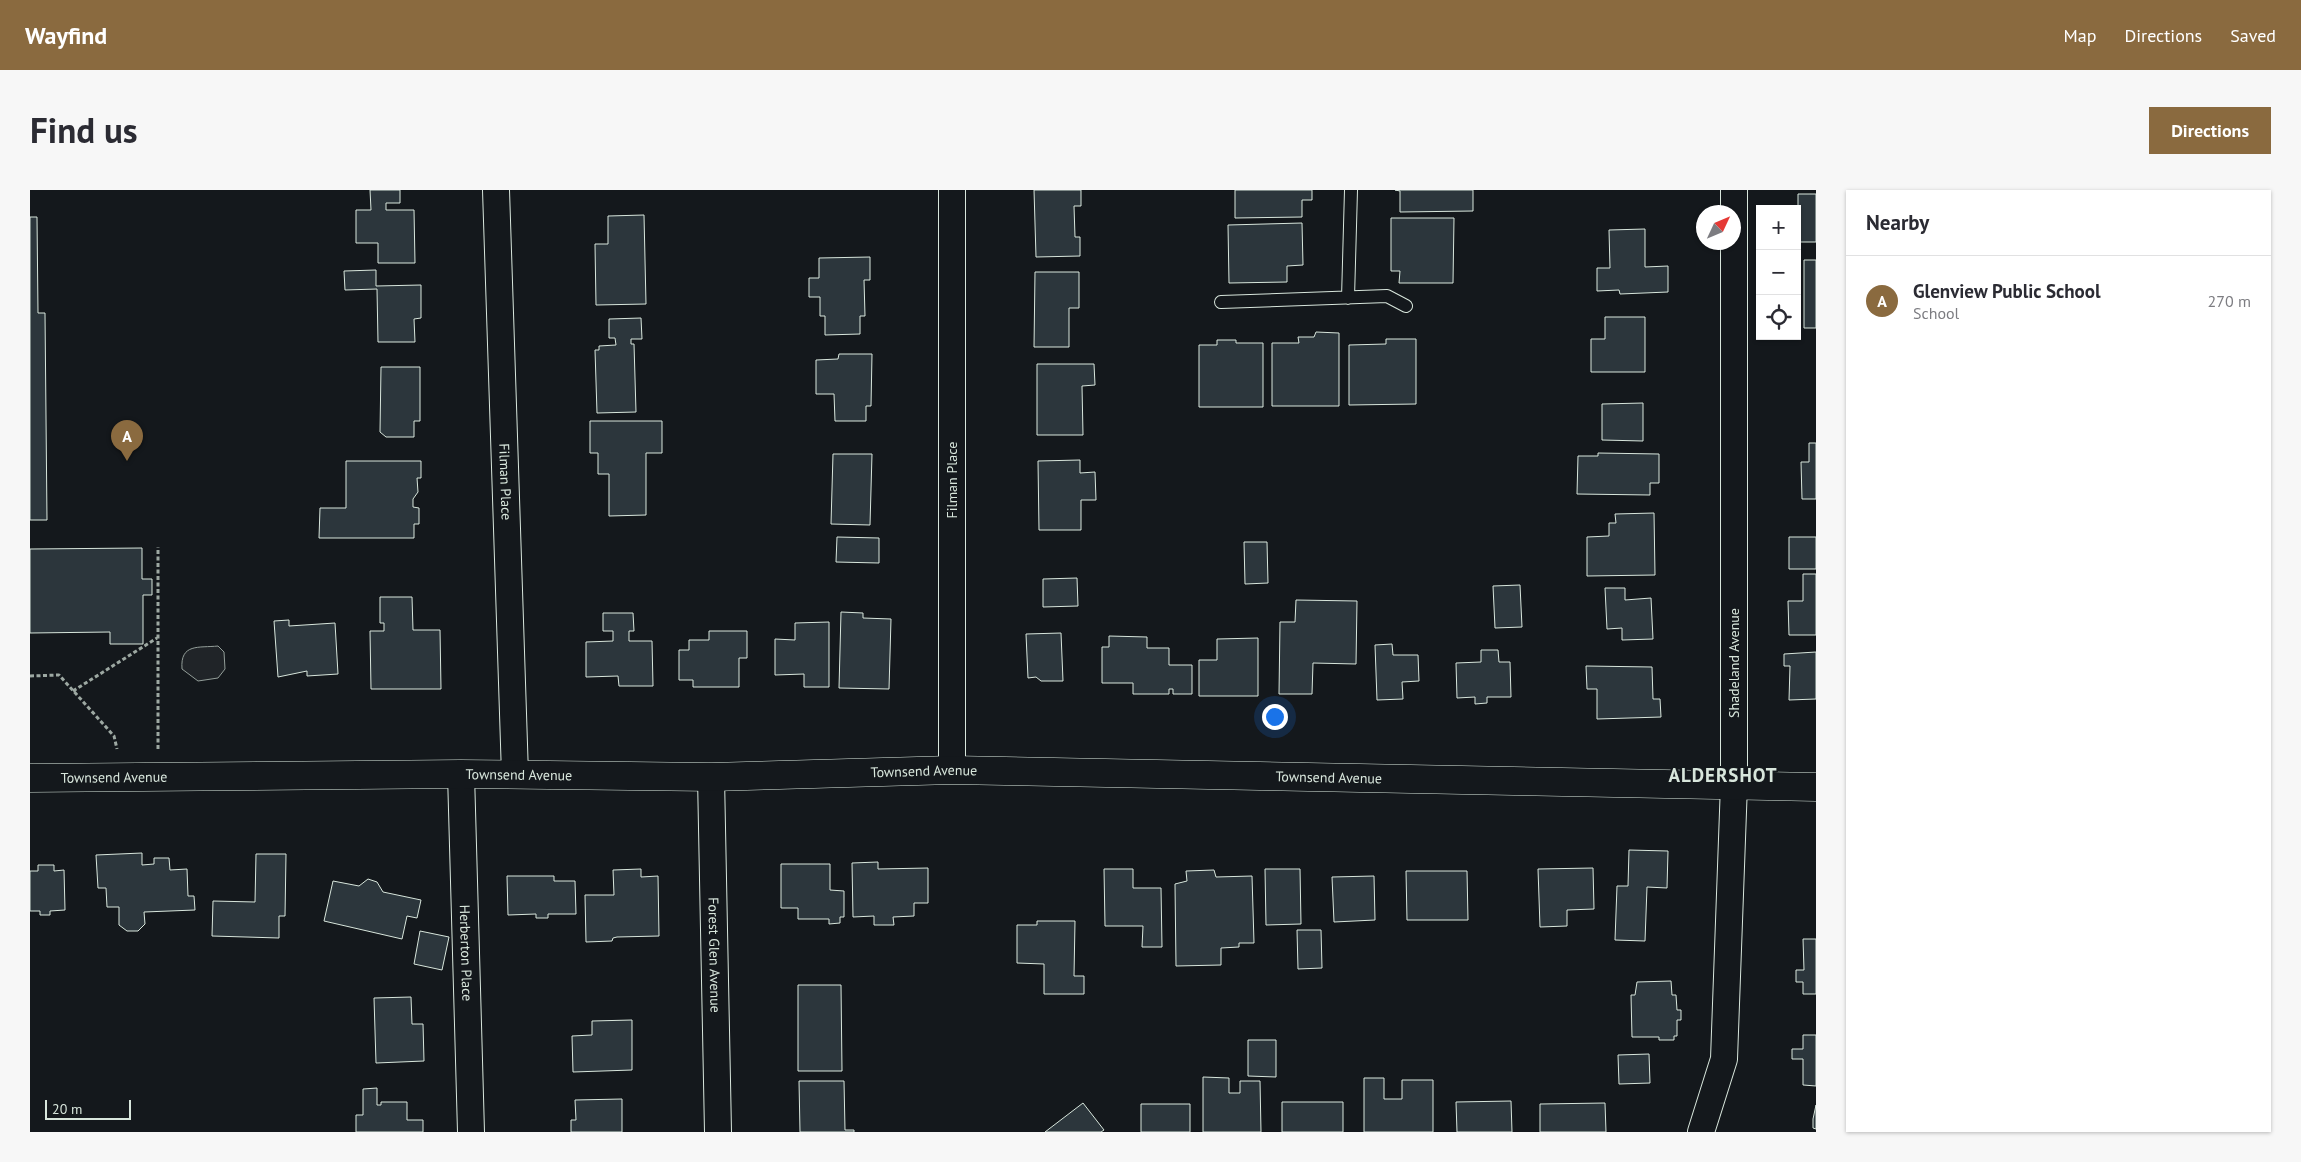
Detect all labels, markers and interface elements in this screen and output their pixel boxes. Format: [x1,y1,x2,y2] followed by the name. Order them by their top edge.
[25,20,107,51] text: Wayfind
[2064,24,2096,47] text: Map
[2124,24,2202,47] text: Directions
[2230,24,2276,47] text: Saved
[30,107,138,153] text: Find us
[2149,107,2271,154] button: Directions
[1696,205,1741,250] north arrow
[1756,205,1801,340] map controls
[1756,205,1801,250] button: +
[1866,209,1929,236] text: Nearby
[1756,250,1801,295] button: −
[1913,279,2101,303] text: Glenview Public School
[1877,291,1887,311] text: A
[2208,291,2251,311] text: 270 m
[1756,295,1801,340] button: locate
[1913,303,1959,323] text: School
[111,420,143,461] pin: A
[943,442,961,518] street label: Filman Place
[495,443,516,521] street label: Filman Place
[1725,608,1743,718] street label: Shadeland Avenue
[1262,704,1288,730] your location
[870,761,977,781] street label: Townsend Avenue
[1668,763,1778,787] district label: ALDERSHOT
[466,765,572,784] street label: Townsend Avenue
[1275,767,1382,787] street label: Townsend Avenue
[61,768,167,787] street label: Townsend Avenue
[704,897,725,1013] street label: Forest Glen Avenue
[456,904,476,1002] street label: Herberton Place
[45,1097,131,1120] scale bar
[52,1100,82,1118] text: 20 m

